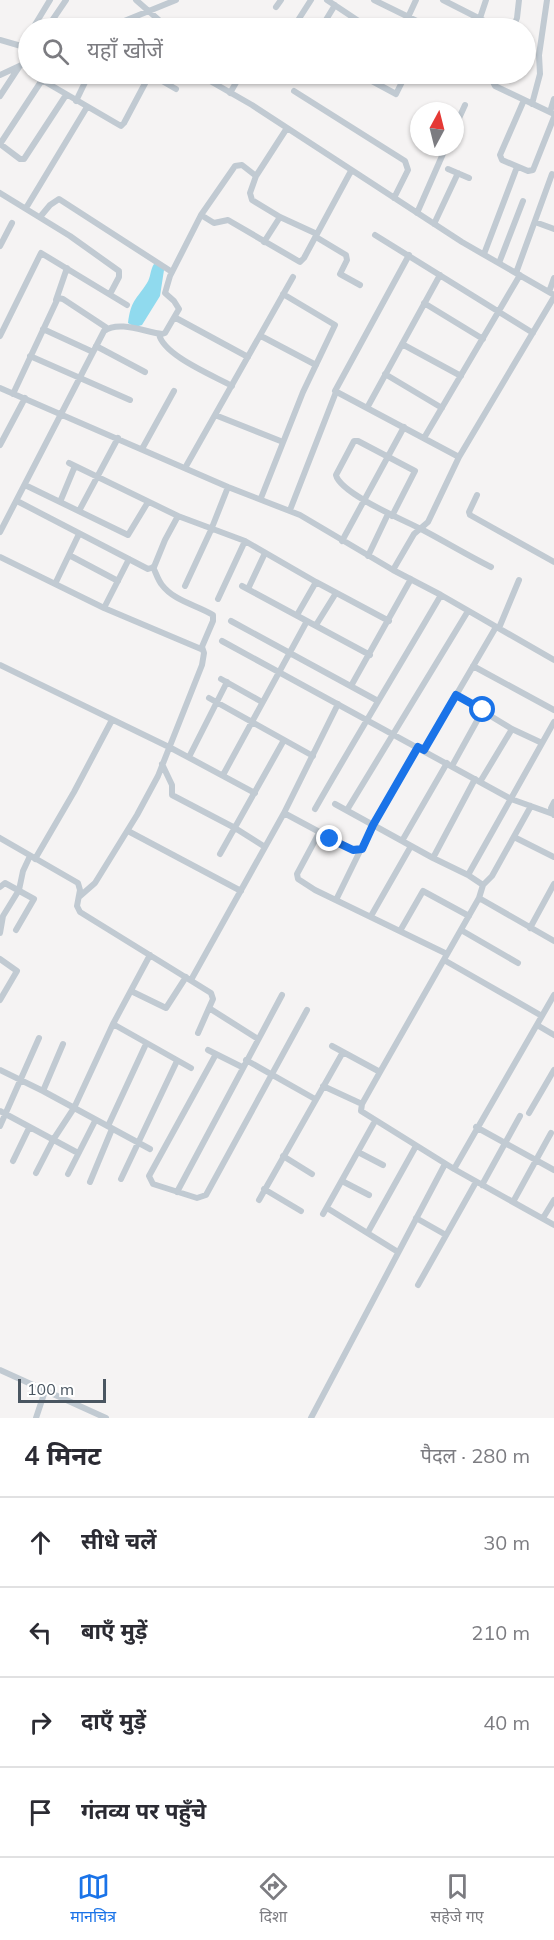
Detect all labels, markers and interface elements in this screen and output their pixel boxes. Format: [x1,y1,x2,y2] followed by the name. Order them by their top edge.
[18,18,536,84] search box
[39,35,72,68] icon: search
[87,36,163,64] text: यहाँ खोजें
[410,102,464,156] north arrow
[469,696,495,722] route start
[316,825,342,851] route end
[18,1376,106,1404] scale bar
[27,1379,74,1399] text: 100 m
[24,1439,101,1472] text: 4 मिनट
[421,1443,530,1468] text: पैदल · 280 m
[24,1526,57,1559] icon: ahead
[81,1527,156,1555] text: सीधे चलें
[483,1530,530,1555] text: 30 m
[24,1616,57,1649] icon: left
[81,1617,147,1645] text: बाएँ मुड़ें
[471,1620,530,1645] text: 210 m
[24,1706,57,1739] icon: right
[81,1707,146,1735] text: दाएँ मुड़ें
[483,1710,530,1735] text: 40 m
[24,1796,57,1829] icon: arrive
[81,1797,206,1825] text: गंतव्य पर पहुँचे
[70,1870,116,1929] tab: मानचित्र
[257,1870,290,1929] tab: दिशा
[430,1870,484,1929] tab: सहेजे गए

